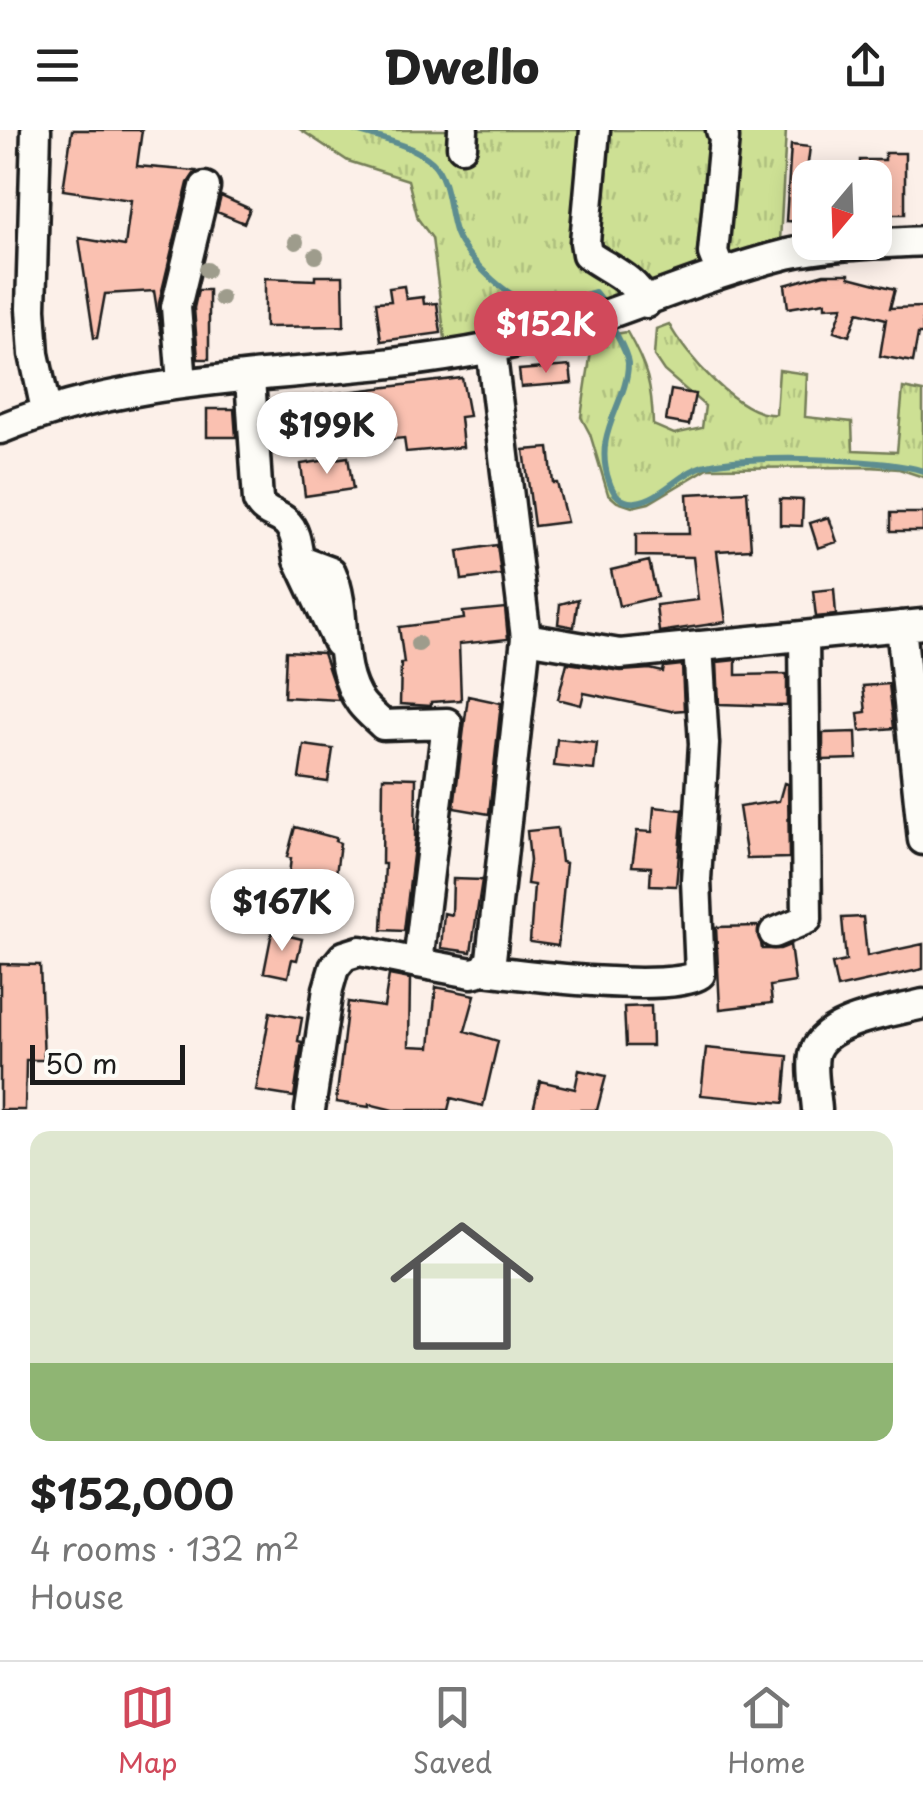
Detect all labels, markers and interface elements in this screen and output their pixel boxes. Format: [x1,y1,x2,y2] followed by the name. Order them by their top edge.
[384,31,539,99] text: Dwello
[30,38,85,93] icon: menu
[838,38,893,93] icon: share
[792,160,892,260] north arrow
[792,160,892,260] map controls
[476,291,616,376] pin: $152K
[496,299,596,347] text: $152K
[257,392,397,477] pin: $199K
[279,400,375,448] text: $199K
[212,869,352,954] pin: $167K
[232,877,332,925] text: $167K
[30,1040,185,1084] scale bar
[45,1041,118,1084] text: 50 m
[372,1196,552,1376] icon: home
[30,1461,234,1524] text: $152,000
[30,1524,300,1572] text: 4 rooms · 132 m²
[30,1572,124,1620] text: House
[118,1680,177,1783] tab: Map
[413,1680,492,1783] tab: Saved
[727,1680,805,1783] tab: Home

